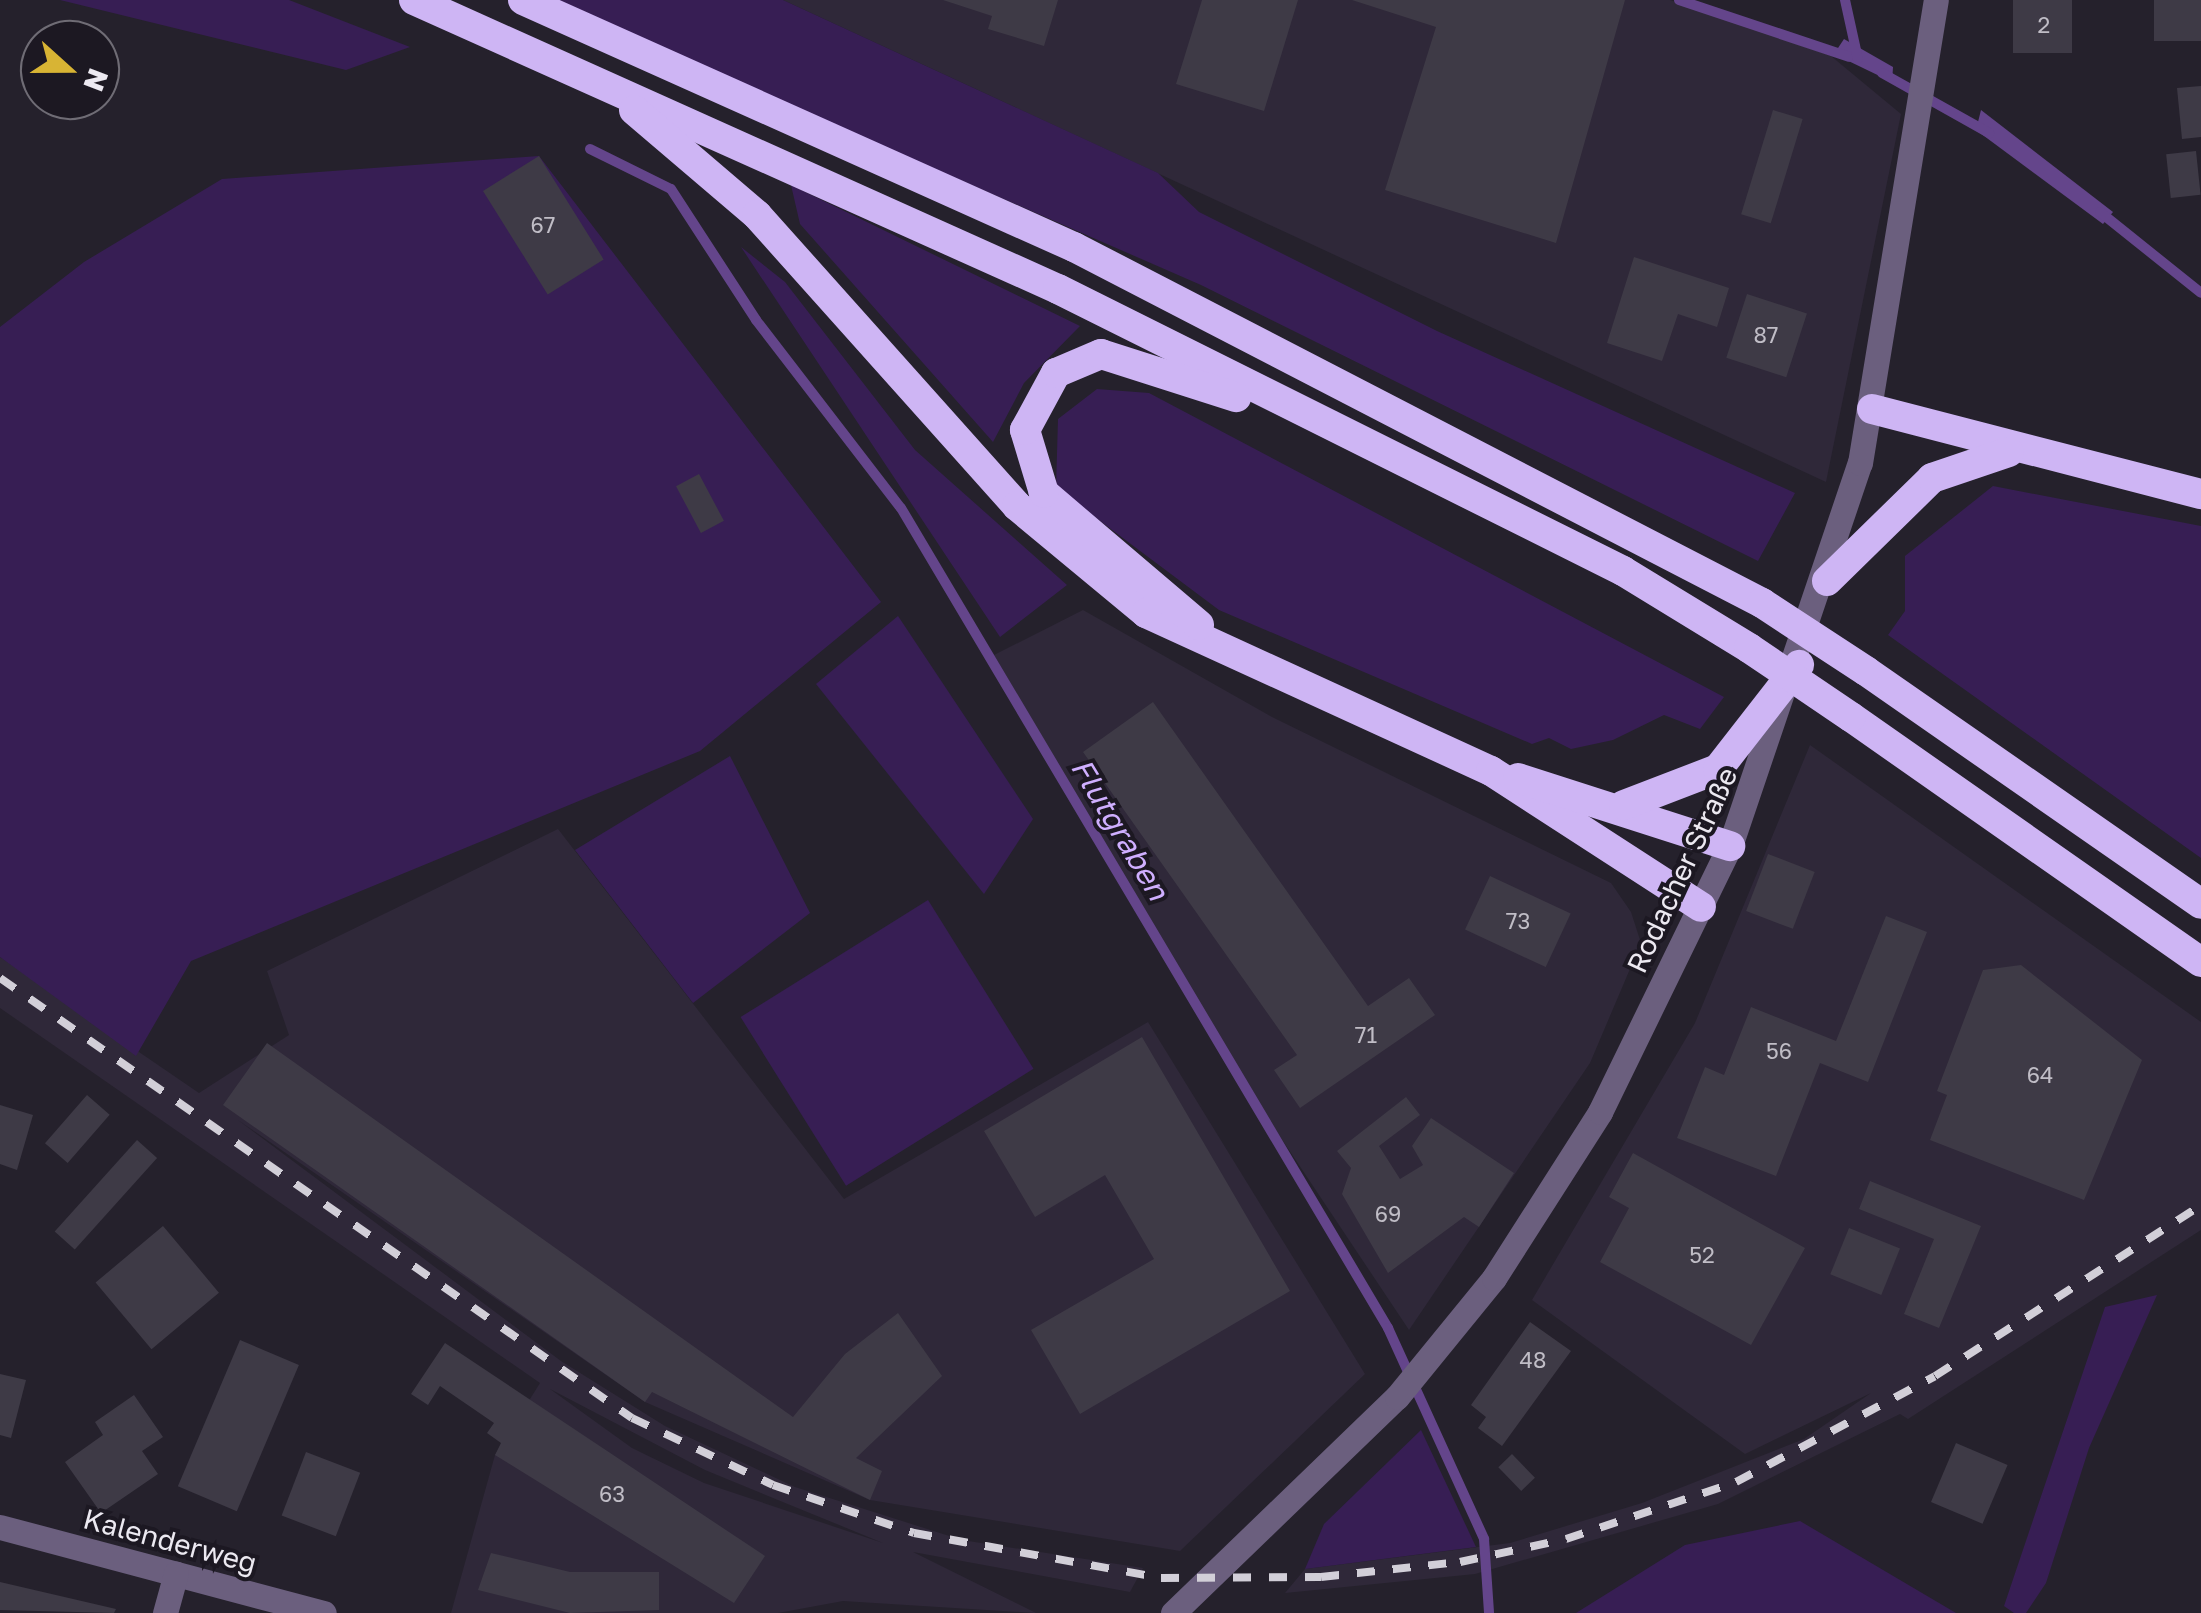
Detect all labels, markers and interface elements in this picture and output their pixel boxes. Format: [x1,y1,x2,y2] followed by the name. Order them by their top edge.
[2038,12,2050,38] house number: 2
[20,20,120,120] north arrow
[77,64,116,96] text: N
[531,212,555,238] house number: 67
[1753,322,1779,348] house number: 87
[1064,752,1176,906] water label: Flutgraben
[1620,762,1744,978] street label: Rodacher Straße
[1506,908,1530,934] house number: 73
[1355,1022,1377,1048] house number: 71
[1766,1038,1792,1064] house number: 56
[2027,1062,2053,1088] house number: 64
[1375,1201,1401,1227] house number: 69
[1689,1242,1715,1268] house number: 52
[1520,1347,1546,1373] house number: 48
[599,1481,625,1507] house number: 63
[80,1502,260,1580] street label: Kalenderweg

